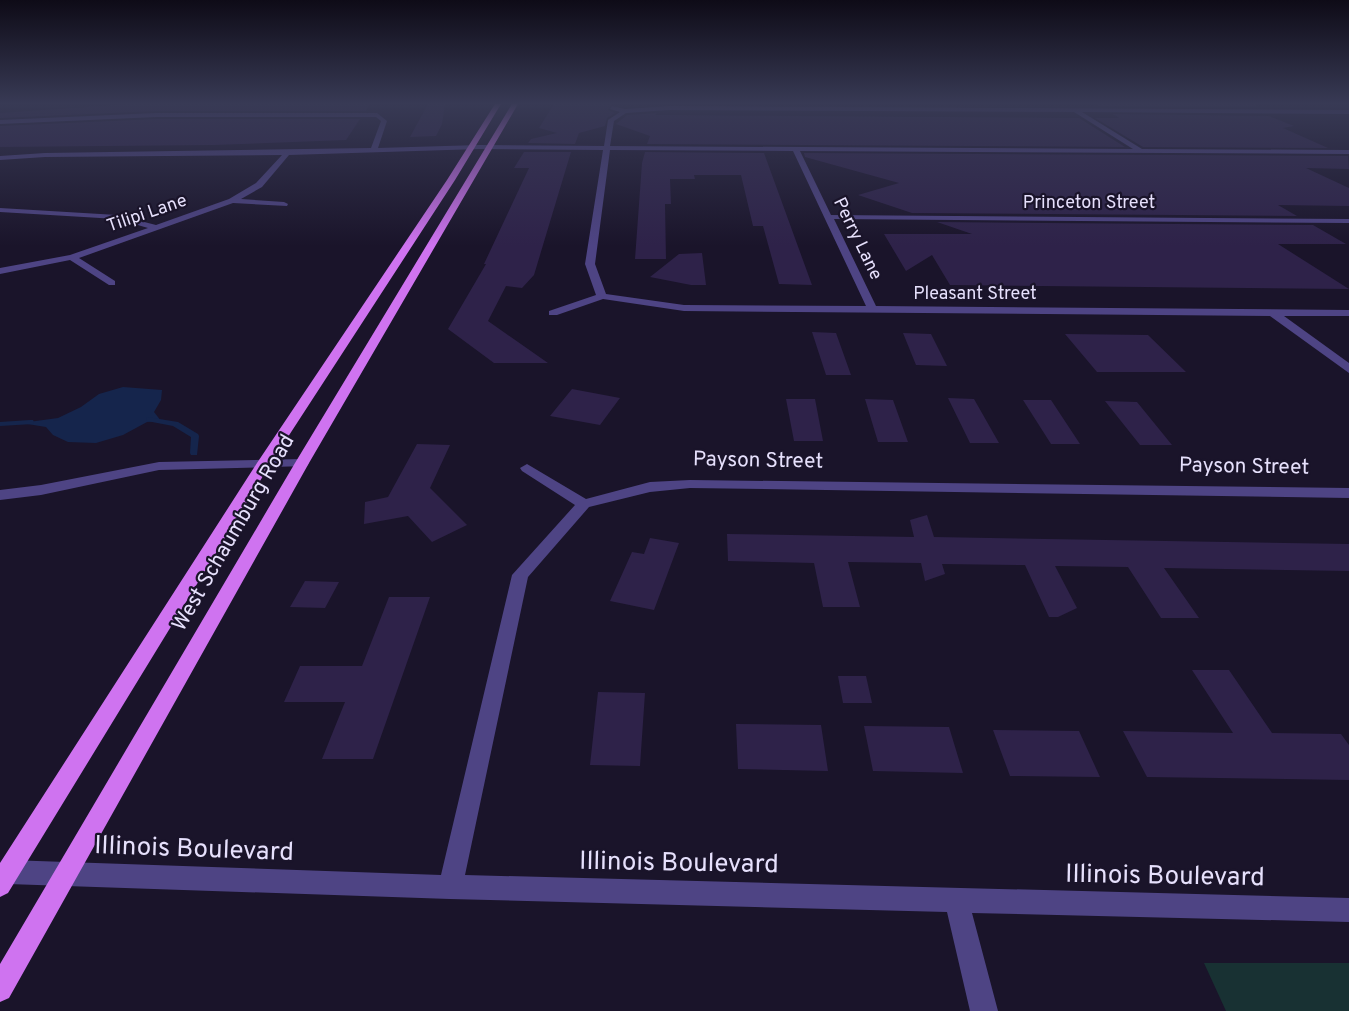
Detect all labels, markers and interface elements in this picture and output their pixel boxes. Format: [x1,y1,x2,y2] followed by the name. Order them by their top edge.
[104,190,190,238] street label: Tilipi Lane
[1023,192,1155,215] street label: Princeton Street
[827,194,887,284] street label: Perry Lane
[913,283,1037,306] street label: Pleasant Street
[167,430,301,636] street label: West Schaumburg Road
[693,446,823,476] street label: Payson Street
[1179,452,1309,482] street label: Payson Street
[94,830,294,870] street label: Illinois Boulevard
[579,846,779,882] street label: Illinois Boulevard
[1065,859,1265,895] street label: Illinois Boulevard

